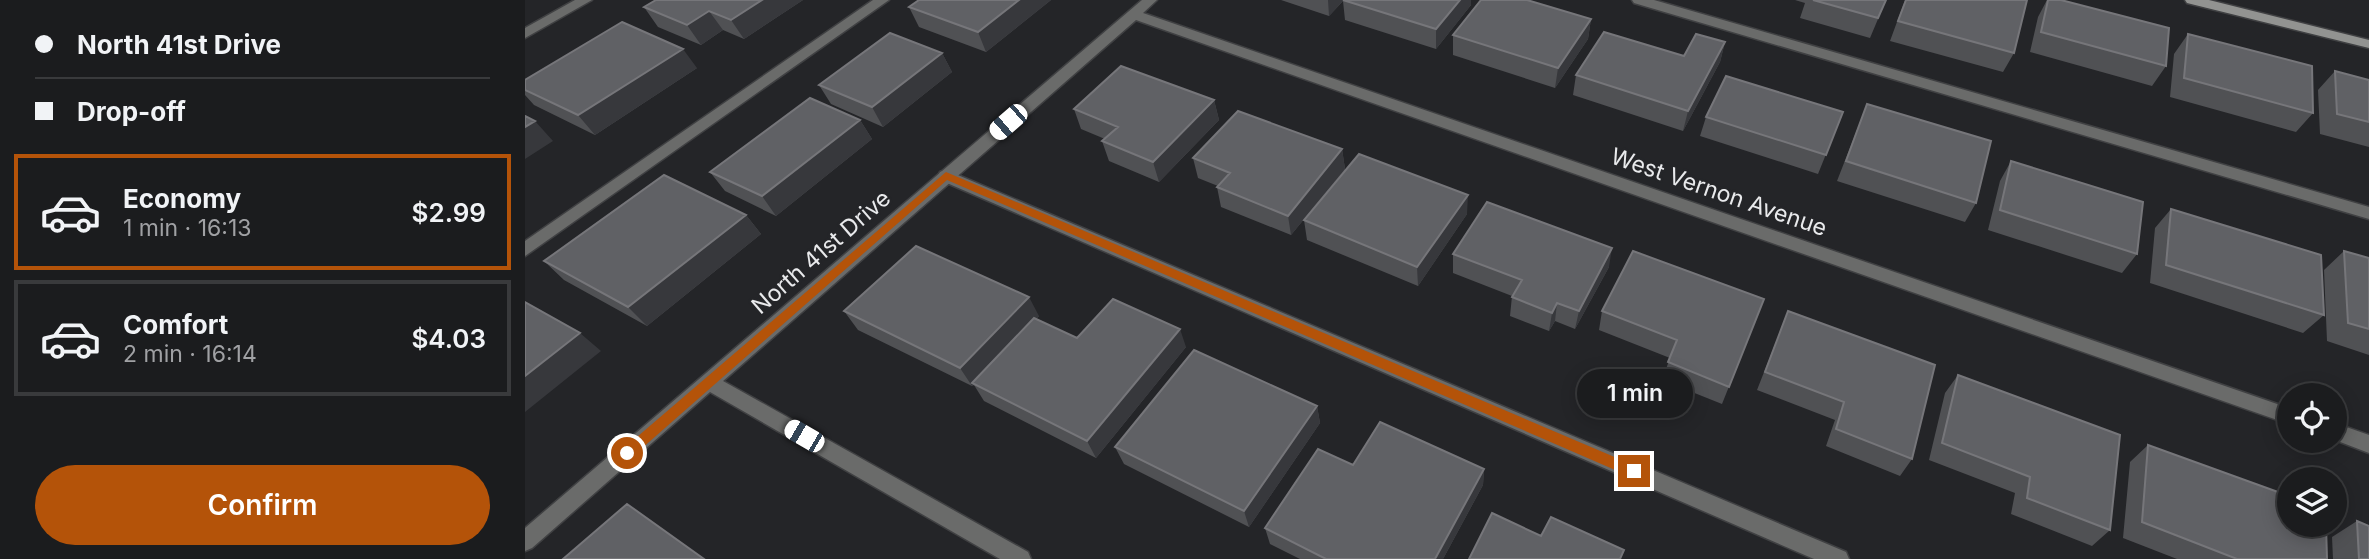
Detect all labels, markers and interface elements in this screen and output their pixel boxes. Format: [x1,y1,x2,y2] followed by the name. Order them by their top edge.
[77,29,281,60] text: North 41st Drive
[77,96,186,127] text: Drop-off
[986,100,1031,144] car
[1607,142,1831,242] street label: West Vernon Avenue
[39,181,102,244] icon: car
[123,183,241,214] text: Economy
[746,184,896,320] street label: North 41st Drive
[412,197,486,228] text: $2.99
[123,214,252,242] text: 1 min · 16:13
[39,307,102,370] icon: car
[123,309,228,340] text: Comfort
[411,323,486,354] text: $4.03
[123,340,257,368] text: 2 min · 16:14
[1576,370,1692,419] callout: 1 min
[1607,379,1663,407] text: 1 min
[2277,383,2347,537] map controls
[2277,383,2347,453] button: locate
[781,416,828,456] car
[611,437,643,469] route start
[1618,455,1650,487] route end
[35,465,490,545] button: Confirm
[2277,467,2347,537] button: layers

